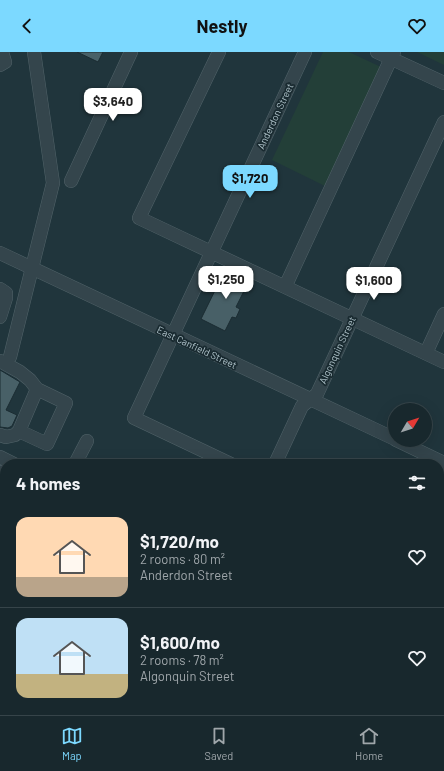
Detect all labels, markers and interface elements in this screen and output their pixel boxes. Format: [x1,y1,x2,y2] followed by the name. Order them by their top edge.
[16,15,38,37] icon: back
[197,15,248,37] text: Nestly
[406,15,428,37] icon: heart
[254,81,296,151] street label: Anderdon Street
[80,88,146,122] pin: $3,640
[93,93,133,109] text: $3,640
[217,165,283,199] pin: $1,720
[232,170,268,186] text: $1,720
[193,266,259,300] pin: $1,250
[341,267,407,301] pin: $1,600
[207,271,245,287] text: $1,250
[355,272,393,288] text: $1,600
[316,314,358,385] street label: Algonquin Street
[155,323,239,371] street label: East Canfield Street
[388,403,432,447] north arrow
[388,403,432,447] map controls
[406,472,428,494] icon: filters
[16,473,80,493] text: 4 homes
[140,531,219,551] text: $1,720/mo
[48,533,96,581] icon: home
[406,546,428,568] icon: heart
[140,551,225,567] text: 2 rooms · 80 m²
[140,567,233,583] text: Anderdon Street
[140,632,220,652] text: $1,600/mo
[48,634,96,682] icon: home
[406,647,428,669] icon: heart
[140,652,224,668] text: 2 rooms · 78 m²
[140,668,234,684] text: Algonquin Street
[61,725,83,762] tab: Map
[205,725,233,762] tab: Saved
[355,725,383,762] tab: Home

